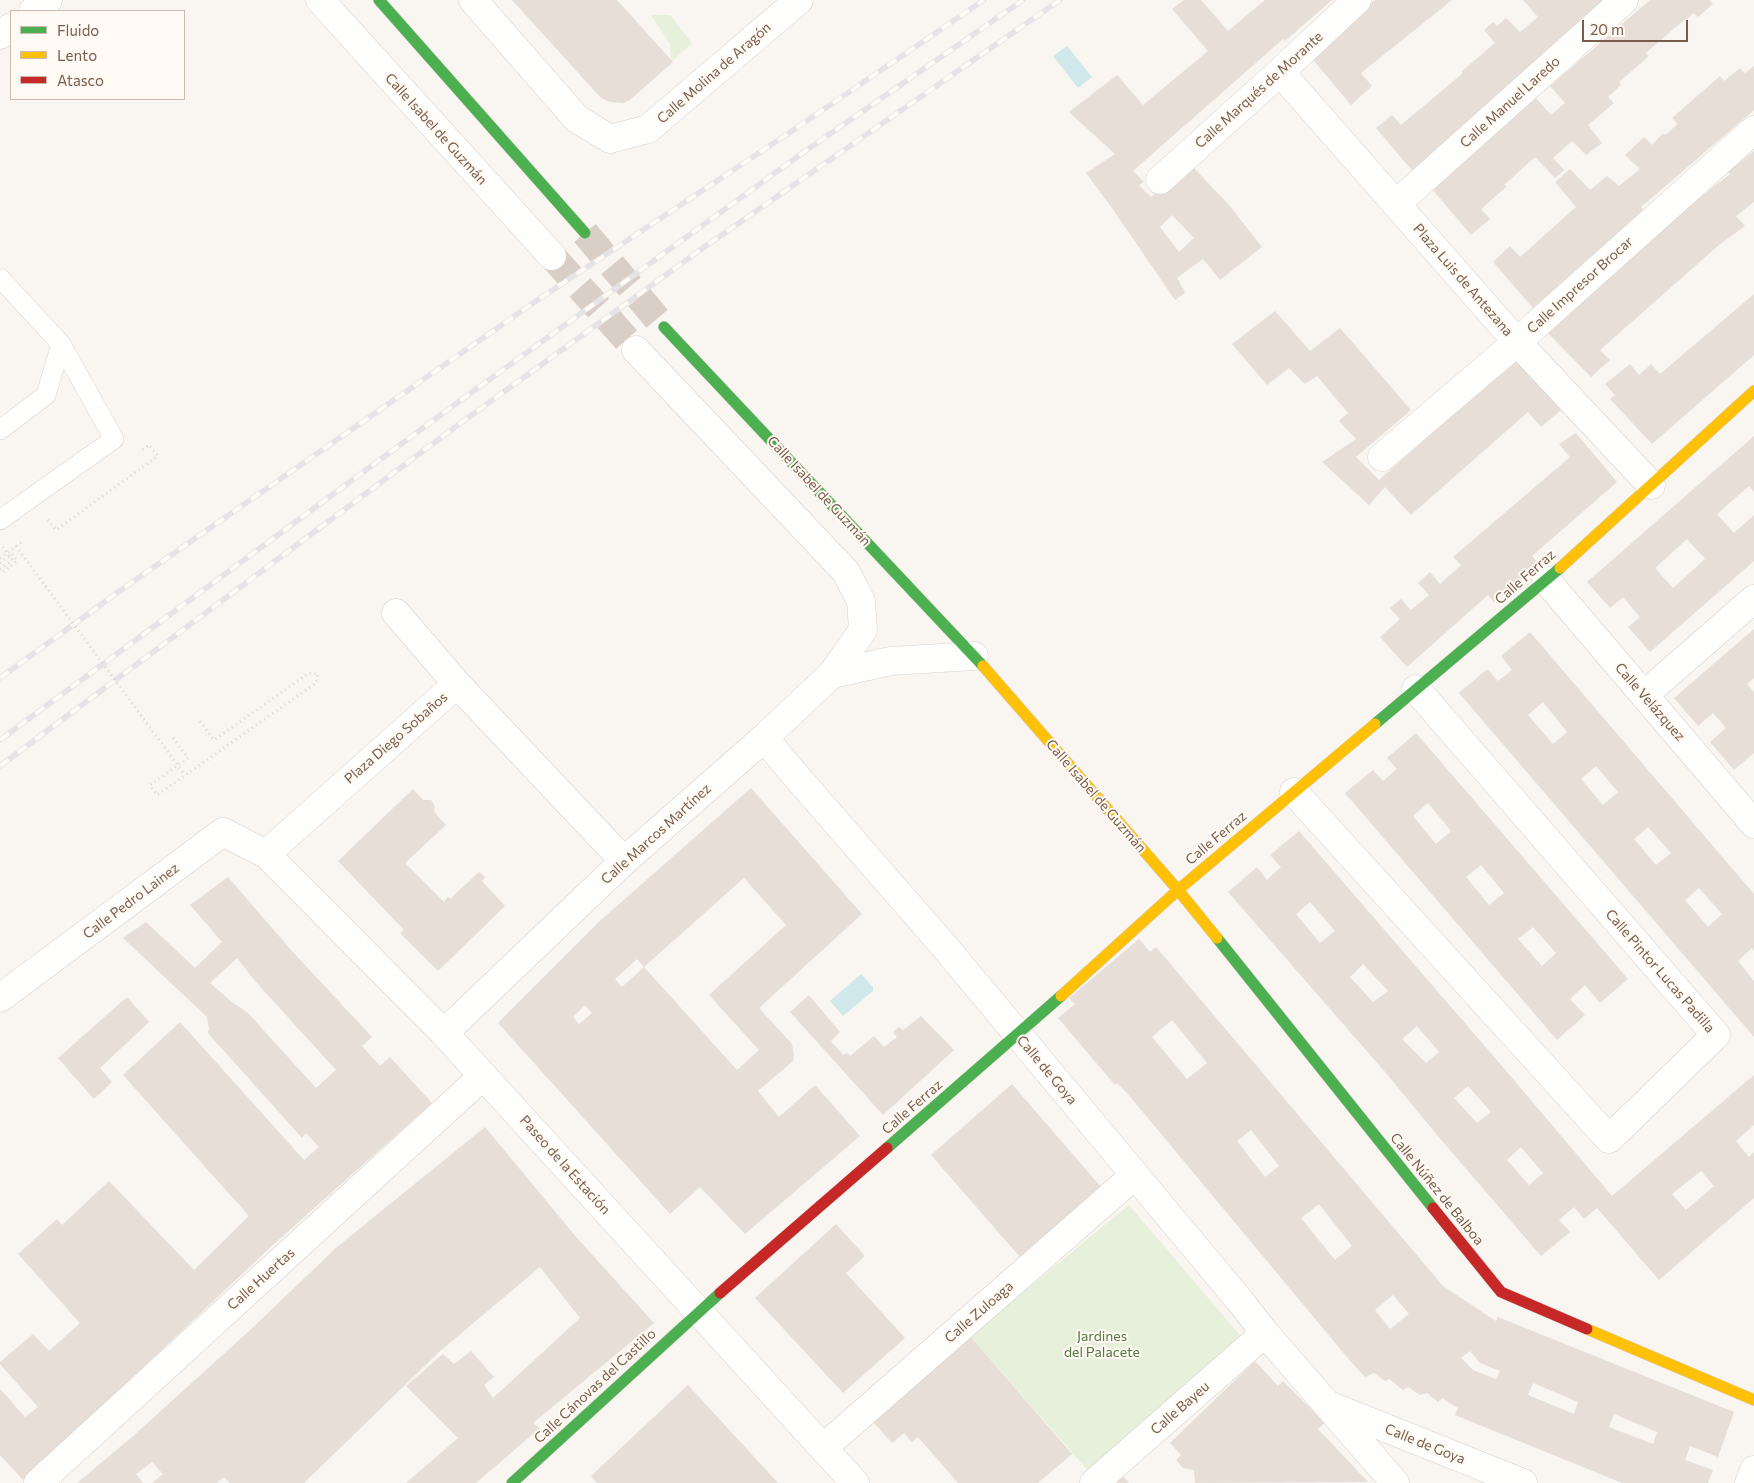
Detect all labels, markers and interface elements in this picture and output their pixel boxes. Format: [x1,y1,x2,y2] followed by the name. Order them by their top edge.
[10,10,185,100] legend
[1584,10,1690,42] scale bar
[654,19,774,127] street label: Calle Molina de Aragón
[1590,20,1624,38] text: 20 m
[57,21,99,39] text: Fluido
[1192,28,1326,152] street label: Calle Marqués de Morante
[57,46,97,64] text: Lento
[1457,53,1563,151] street label: Calle Manuel Laredo
[381,70,491,188] street label: Calle Isabel de Guzmán
[57,71,104,89] text: Atasco
[1410,220,1516,340] street label: Plaza Luis de Antezana
[1524,233,1636,337] street label: Calle Impresor Brocar
[764,433,874,549] street label: Calle Isabel de Guzmán
[1491,546,1559,608] street label: Calle Ferraz
[1611,659,1689,745] street label: Calle Velázquez
[341,689,451,787] street label: Plaza Diego Sobaños
[1042,736,1150,856] street label: Calle Isabel de Guzmán
[598,780,714,888] street label: Calle Marcos Martínez
[1182,808,1250,868] street label: Calle Ferraz
[80,859,182,943] street label: Calle Pedro Lainez
[1602,906,1718,1036] street label: Calle Pintor Lucas Padilla
[1013,1032,1081,1108] street label: Calle de Goya
[878,1076,946,1138] street label: Calle Ferraz
[516,1112,614,1218] street label: Paseo de la Estación
[1387,1129,1487,1249] street label: Calle Núñez de Balboa
[224,1244,298,1314] street label: Calle Huertas
[941,1278,1017,1346] street label: Calle Zuloaga
[531,1325,659,1447] street label: Calle Cánovas del Castillo
[1064,1328,1140,1360] park label: Jardines del Palacete
[1147,1378,1213,1438] street label: Calle Bayeu
[1382,1420,1468,1468] street label: Calle de Goya

